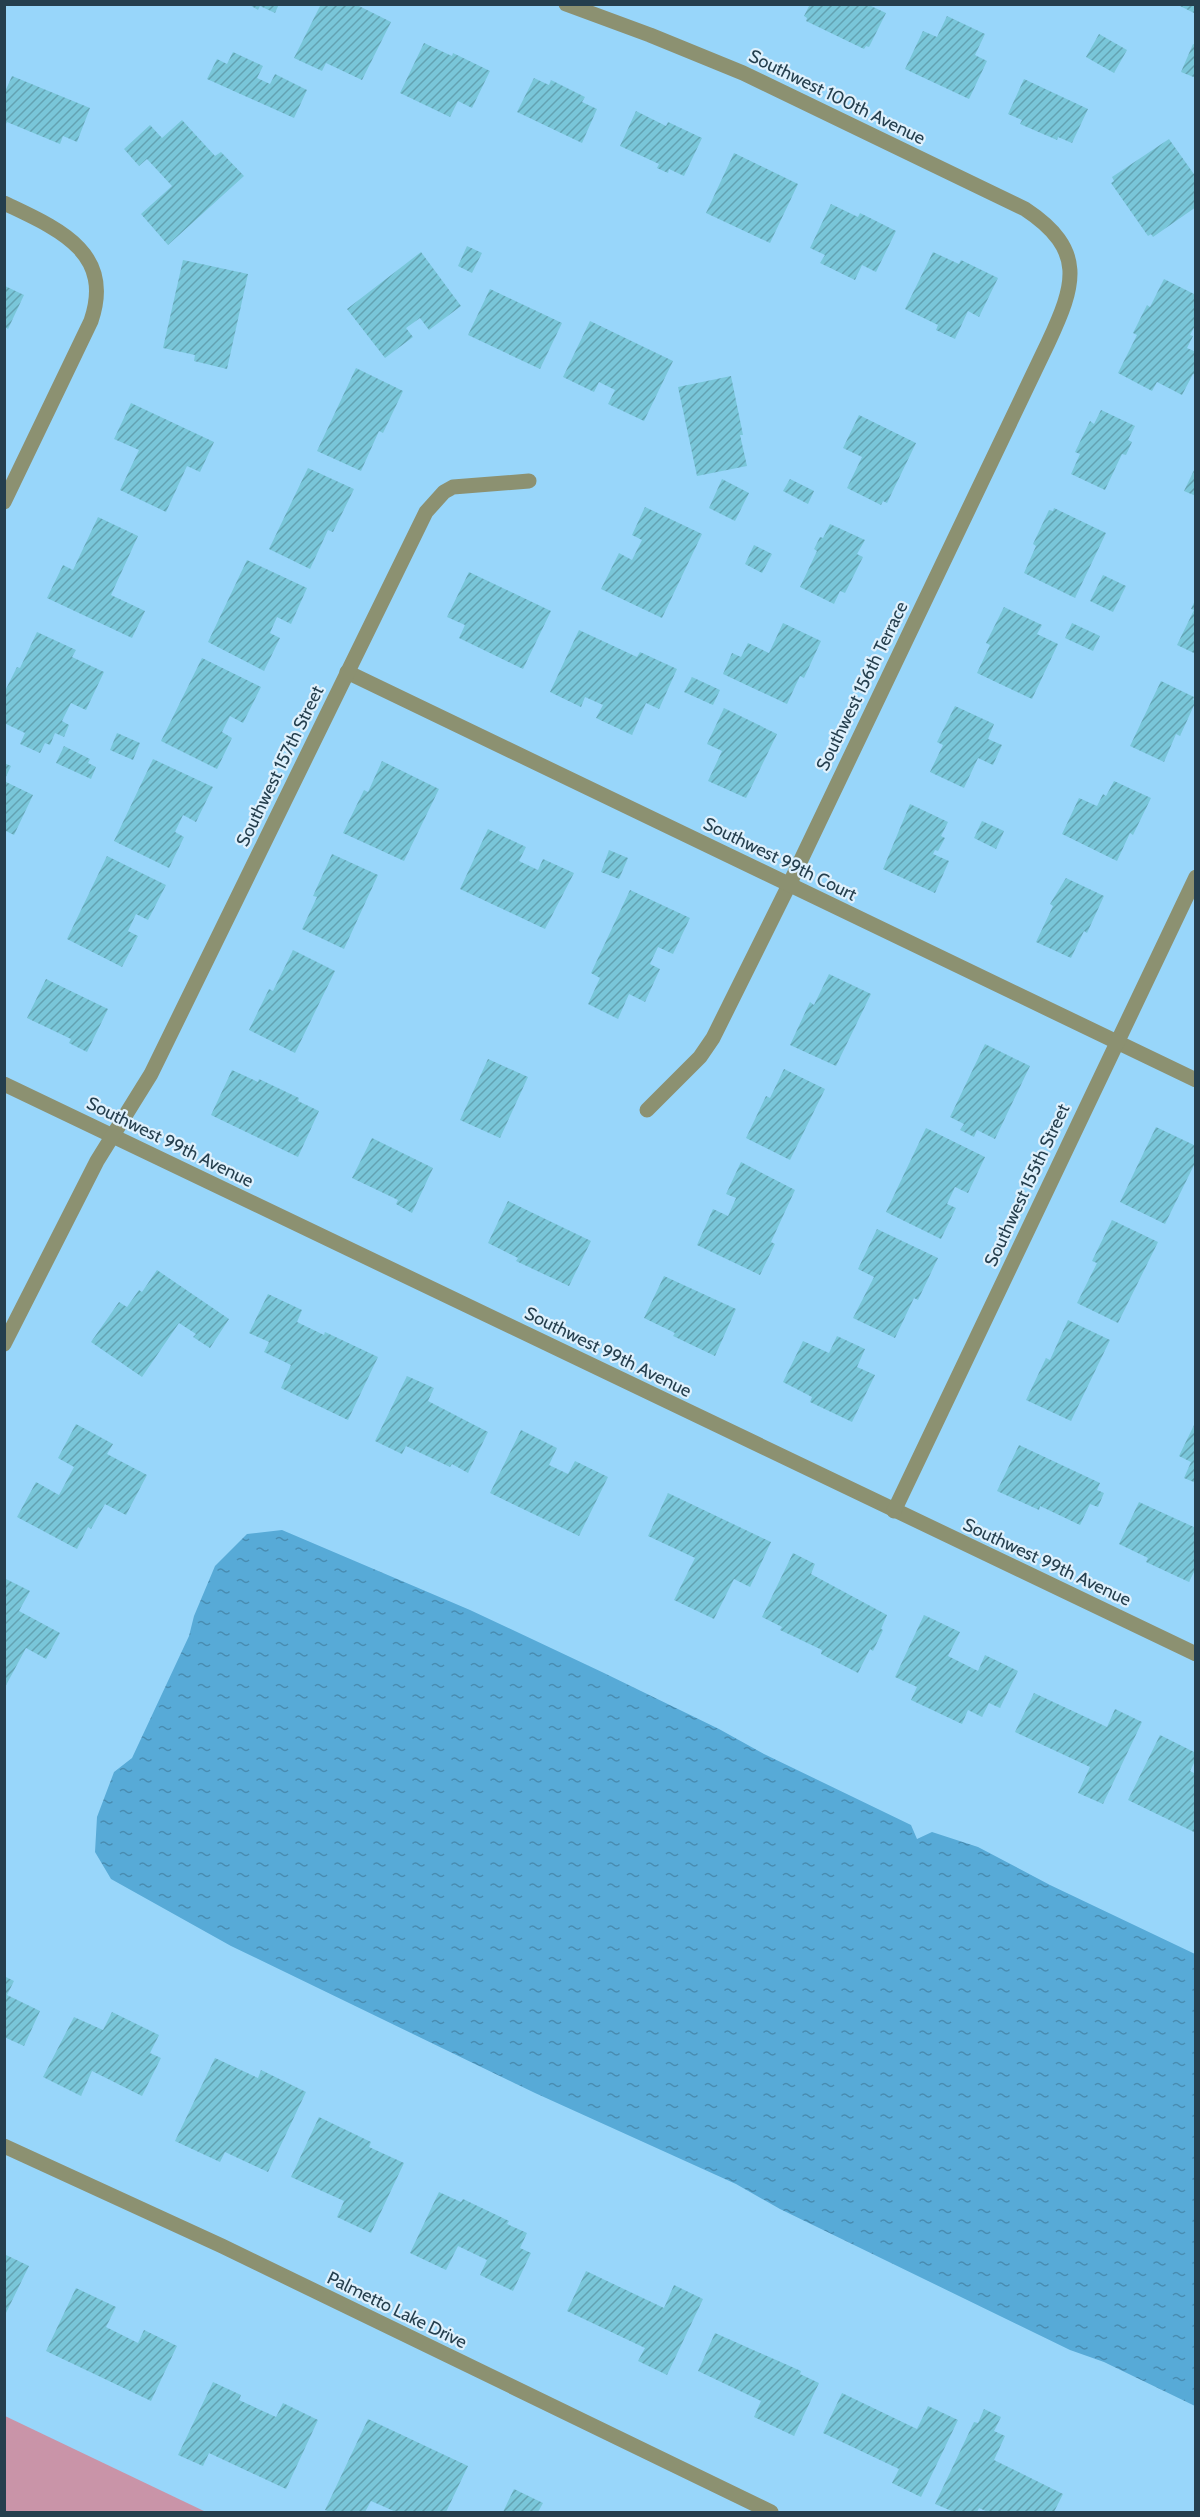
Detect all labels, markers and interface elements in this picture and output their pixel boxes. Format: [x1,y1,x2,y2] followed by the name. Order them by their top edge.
[745,45,929,149] street label: Southwest 100th Avenue
[811,598,913,774] street label: Southwest 156th Terrace
[232,682,328,850] street label: Southwest 157th Street
[700,812,860,906] street label: Southwest 99th Court
[83,1092,257,1192] street label: Southwest 99th Avenue
[980,1100,1074,1270] street label: Southwest 155th Street
[521,1302,695,1402] street label: Southwest 99th Avenue
[960,1513,1134,1611] street label: Southwest 99th Avenue
[323,2267,471,2353] street label: Palmetto Lake Drive

